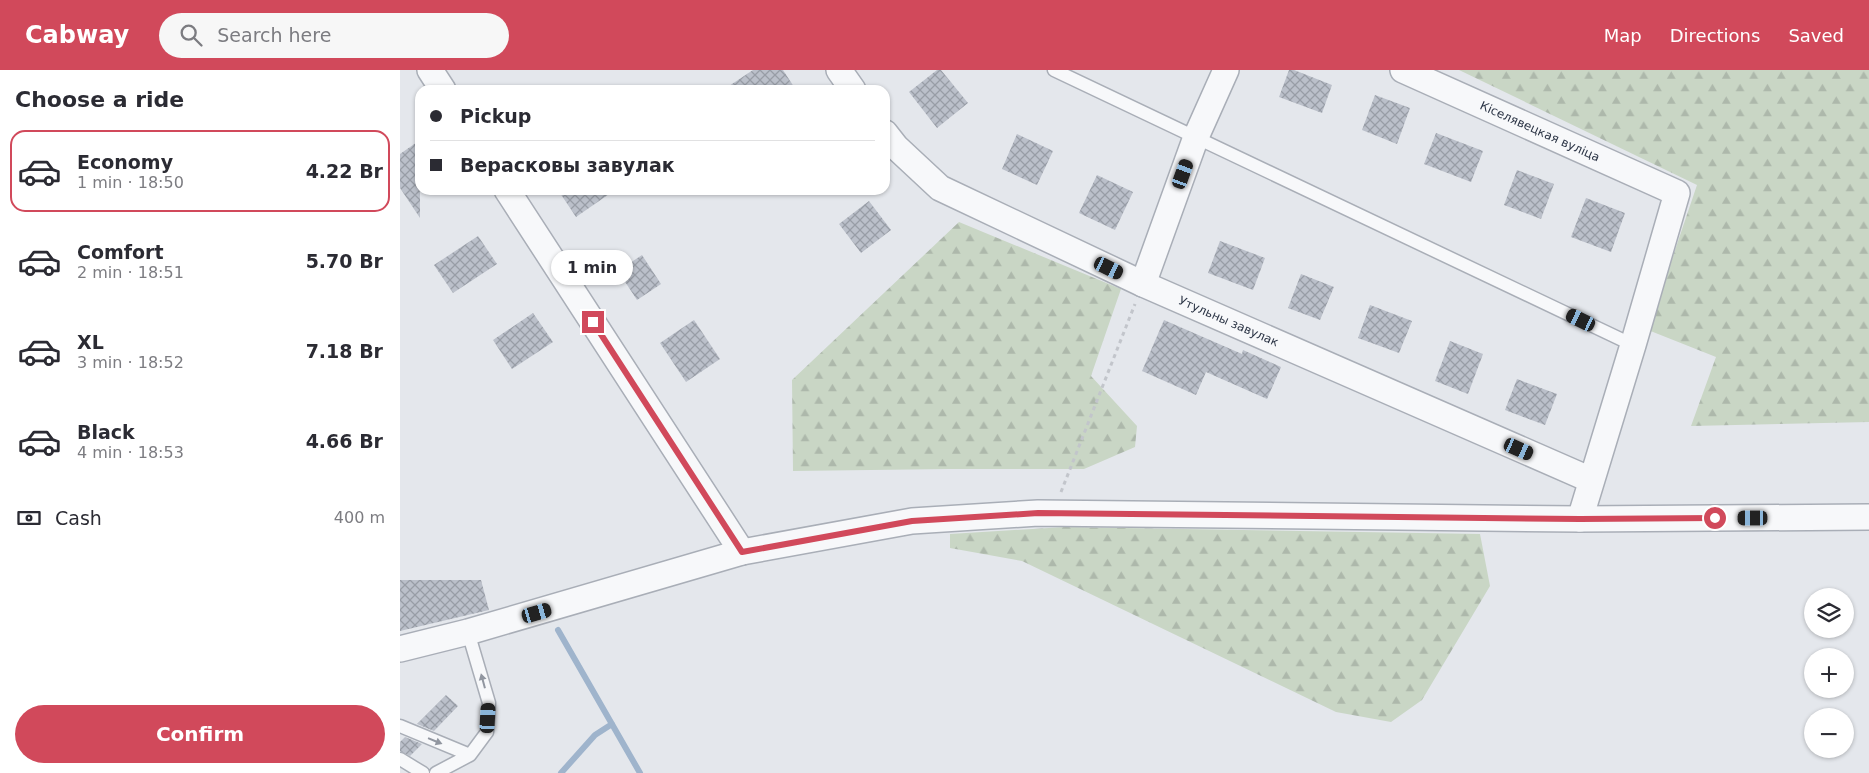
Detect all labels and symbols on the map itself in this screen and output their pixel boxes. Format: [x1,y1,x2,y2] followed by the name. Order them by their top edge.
[1478,98,1602,164] street label: Кіселявецкая вуліца
[1170,157,1195,191] car
[552,250,634,284] callout: 1 min
[1092,255,1125,281] car
[1177,294,1281,349] street label: Утульны завулак
[1564,307,1597,333] car
[582,311,604,333] route end
[1502,436,1535,462] car
[1704,507,1726,529] route start
[1738,511,1768,526] car
[520,602,553,624] car
[478,674,486,689] one-way arrow
[479,703,496,733] car
[428,737,442,745] one-way arrow

